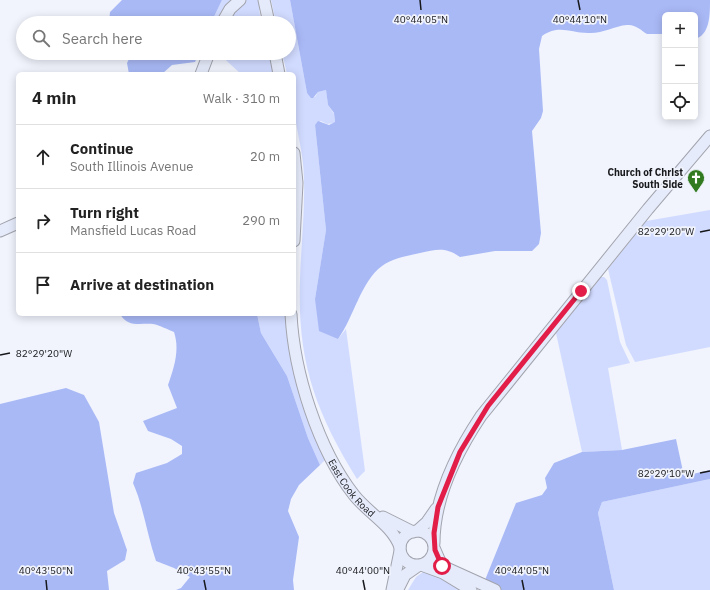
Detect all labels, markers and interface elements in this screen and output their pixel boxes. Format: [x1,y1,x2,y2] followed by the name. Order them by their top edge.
[662,12,698,120] map controls
[662,12,698,48] button: +
[394,13,448,26] text: 40°44'05"N
[553,13,607,26] text: 40°44'10"N
[16,16,296,60] search box
[30,27,52,49] icon: search
[62,29,142,48] text: Search here
[662,48,698,84] button: −
[662,84,698,120] button: locate
[32,87,76,109] text: 4 min
[203,90,280,107] text: Walk · 310 m
[70,139,134,158] text: Continue
[32,146,54,168] icon: ahead
[250,148,280,165] text: 20 m
[70,158,193,175] text: South Illinois Avenue
[607,166,683,191] place label: Church of Christ South Side
[686,168,706,193] church icon: Church of Christ South Side
[70,203,139,222] text: Turn right
[32,210,54,232] icon: right
[242,212,280,229] text: 290 m
[70,222,196,239] text: Mansfield Lucas Road
[638,225,694,238] text: 82°29'20"W
[32,274,54,296] icon: arrive
[70,275,214,294] text: Arrive at destination
[572,282,590,300] route end
[16,347,72,360] text: 82°29'20"W
[326,456,378,519] street label: East Cook Road
[638,467,694,480] text: 82°29'10"W
[433,557,451,575] route start
[19,564,73,577] text: 40°43'50"N
[177,564,231,577] text: 40°43'55"N
[336,564,390,577] text: 40°44'00"N
[495,564,549,577] text: 40°44'05"N

